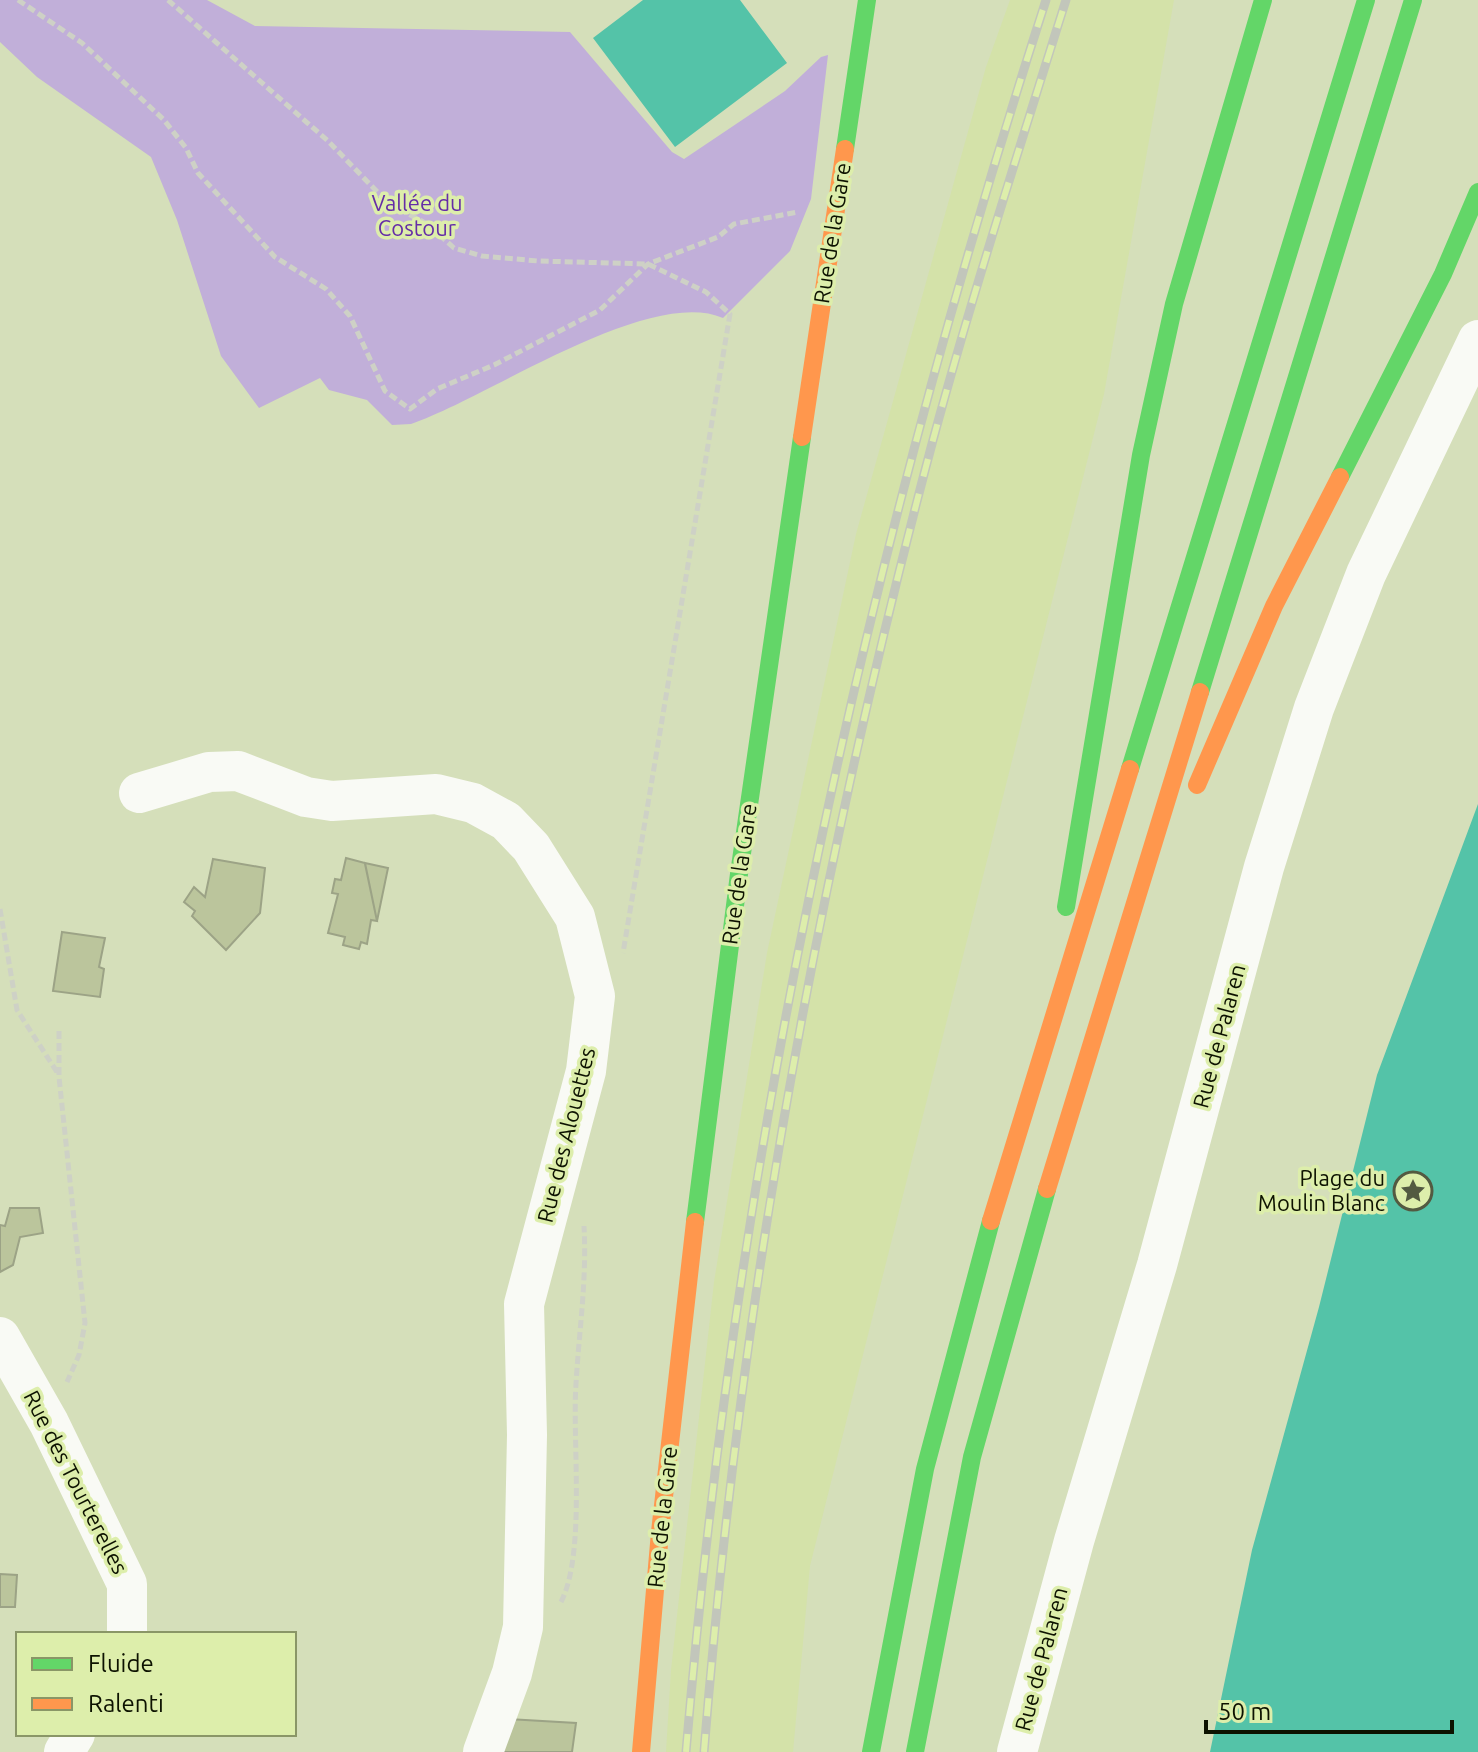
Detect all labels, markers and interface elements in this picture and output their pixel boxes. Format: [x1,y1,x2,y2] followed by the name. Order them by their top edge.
[808,161,855,305] street label: Rue de la Gare
[371,190,463,240] park label: Vallée du Costour
[716,802,761,946] street label: Rue de la Gare
[1187,961,1250,1111] street label: Rue de Palaren
[532,1045,599,1225] street label: Rue des Alouettes
[1258,1165,1385,1215] place label: Plage du Moulin Blanc
[1392,1170,1434,1212] place icon: Plage du Moulin Blanc
[19,1386,134,1578] street label: Rue des Tourterelles
[642,1445,681,1589] street label: Rue de la Gare
[1009,1584,1072,1734] street label: Rue de Palaren
[16,1632,296,1736] legend
[88,1650,154,1677] text: Fluide
[1206,1684,1452,1734] scale bar
[88,1690,164,1717] text: Ralenti
[1218,1698,1271,1725] text: 50 m

